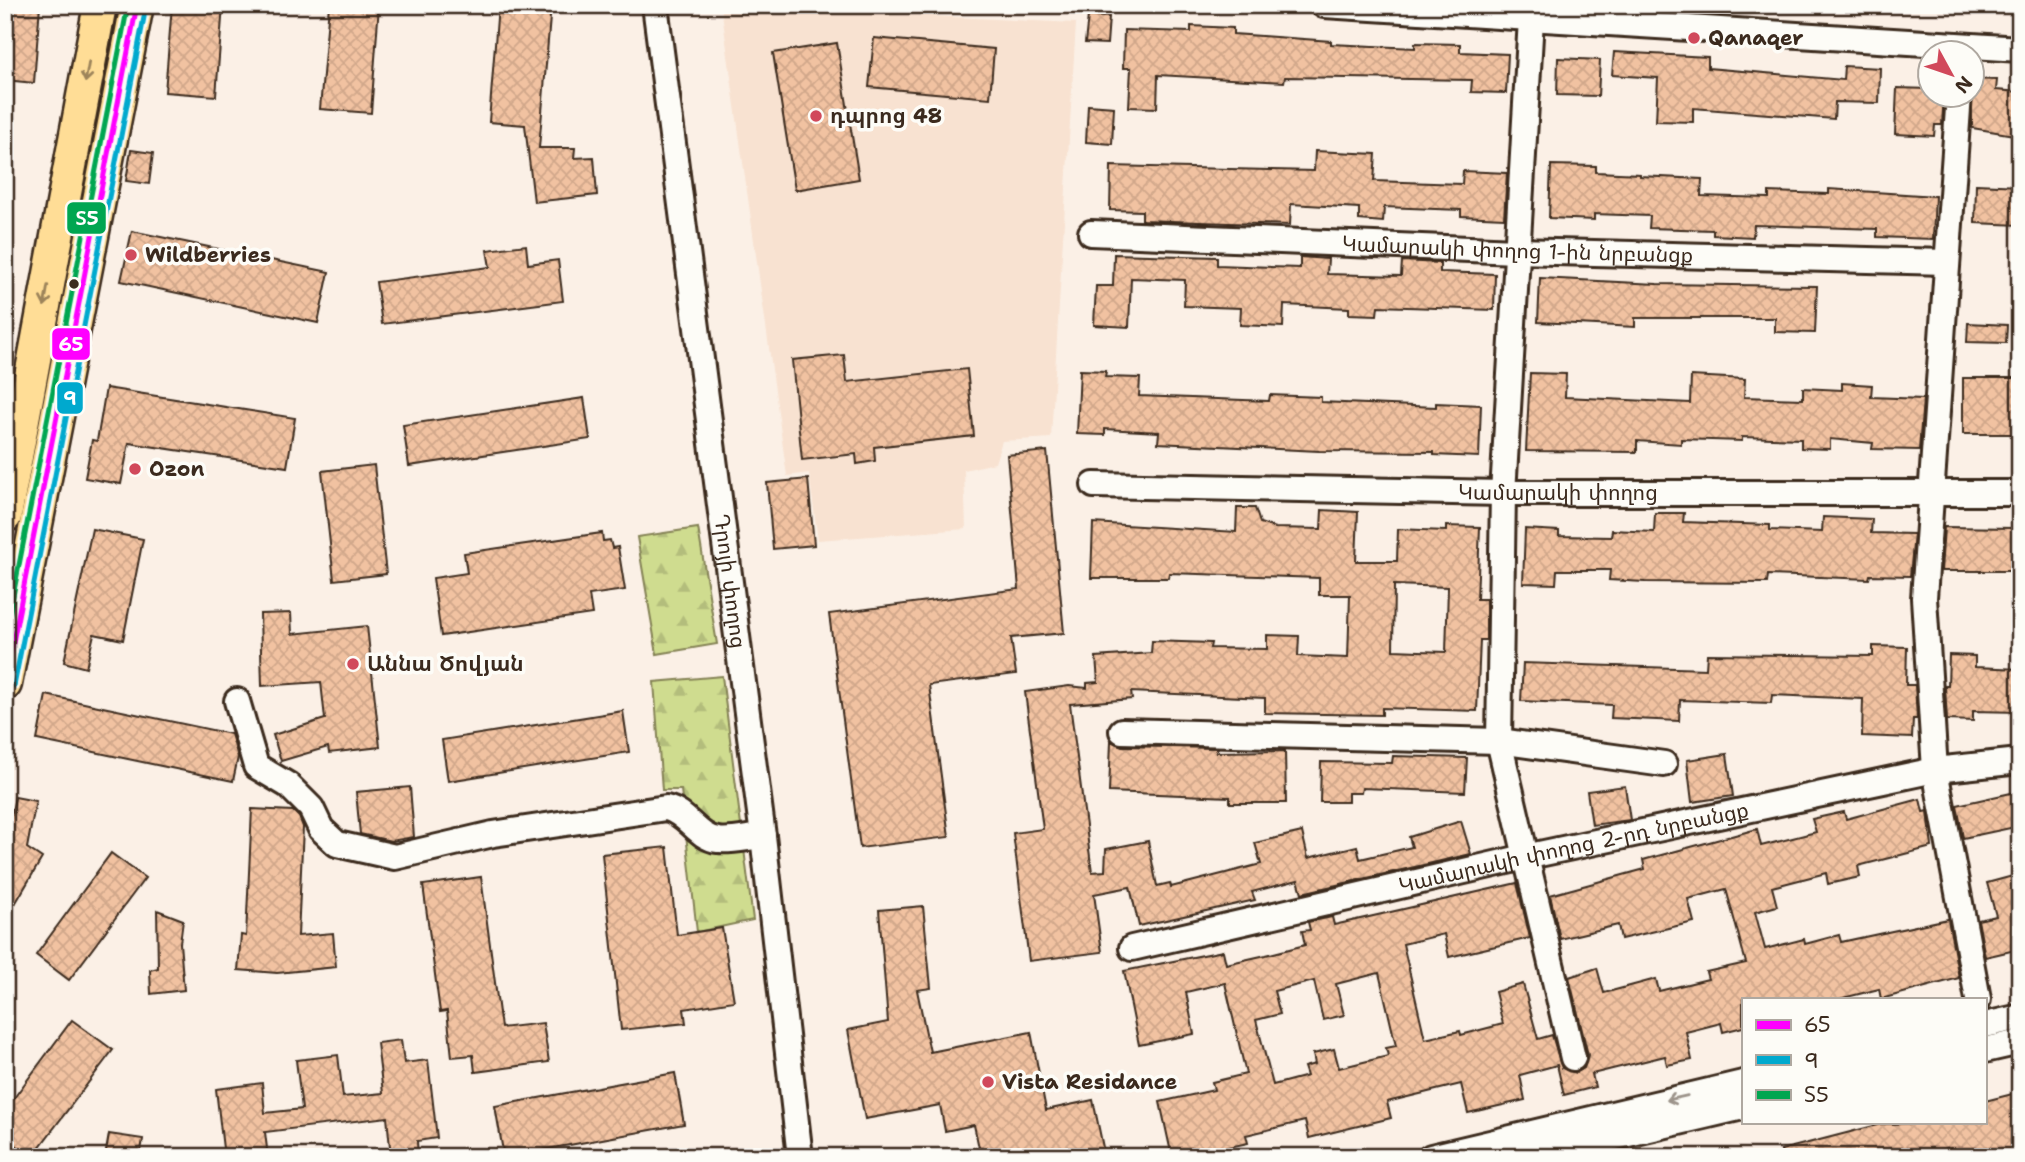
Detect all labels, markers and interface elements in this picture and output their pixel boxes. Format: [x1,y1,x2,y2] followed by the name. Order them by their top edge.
[1708,24,1804,52] place label: Qanaqer
[1686,30,1702,46] marker: Qanaqer
[1916,38,1986,108] north arrow
[80,60,94,83] one-way arrow
[1949,71,1978,98] text: N
[830,102,942,130] place label: դպրոց 48
[808,108,824,124] marker: դպրոց 48
[66,201,107,235] line badge: Տ5
[75,206,99,231] text: Տ5
[1341,230,1694,270] street label: Կամարակի փողոց 1-ին նրբանցք
[145,241,271,269] place label: Wildberries
[123,247,139,263] marker: Wildberries
[67,277,81,291] unlabelled marker
[39,284,52,307] one-way arrow
[51,327,91,361] line badge: 65
[59,332,84,357] text: 65
[56,381,84,415] line badge: 9
[63,386,77,411] text: 9
[149,455,204,483] place label: Ozon
[127,461,143,477] marker: Ozon
[1458,478,1658,507] street label: Կամարակի փողոց
[707,512,753,650] street label: Դրոյի փողոց
[367,650,524,678] place label: Աննա Ծովյան
[345,656,361,672] marker: Աննա Ծովյան
[1396,796,1751,900] street label: Կամարակի փողոց 2-րդ նրբանցք
[1742,998,1986,1124] legend
[1804,1011,1831,1039] text: 65
[1804,1047,1819,1075] text: 9
[1002,1068,1177,1096] place label: Vista Residance
[980,1074,996,1090] marker: Vista Residance
[1804,1081,1829,1109] text: Տ5
[1666,1092,1689,1106] one-way arrow

